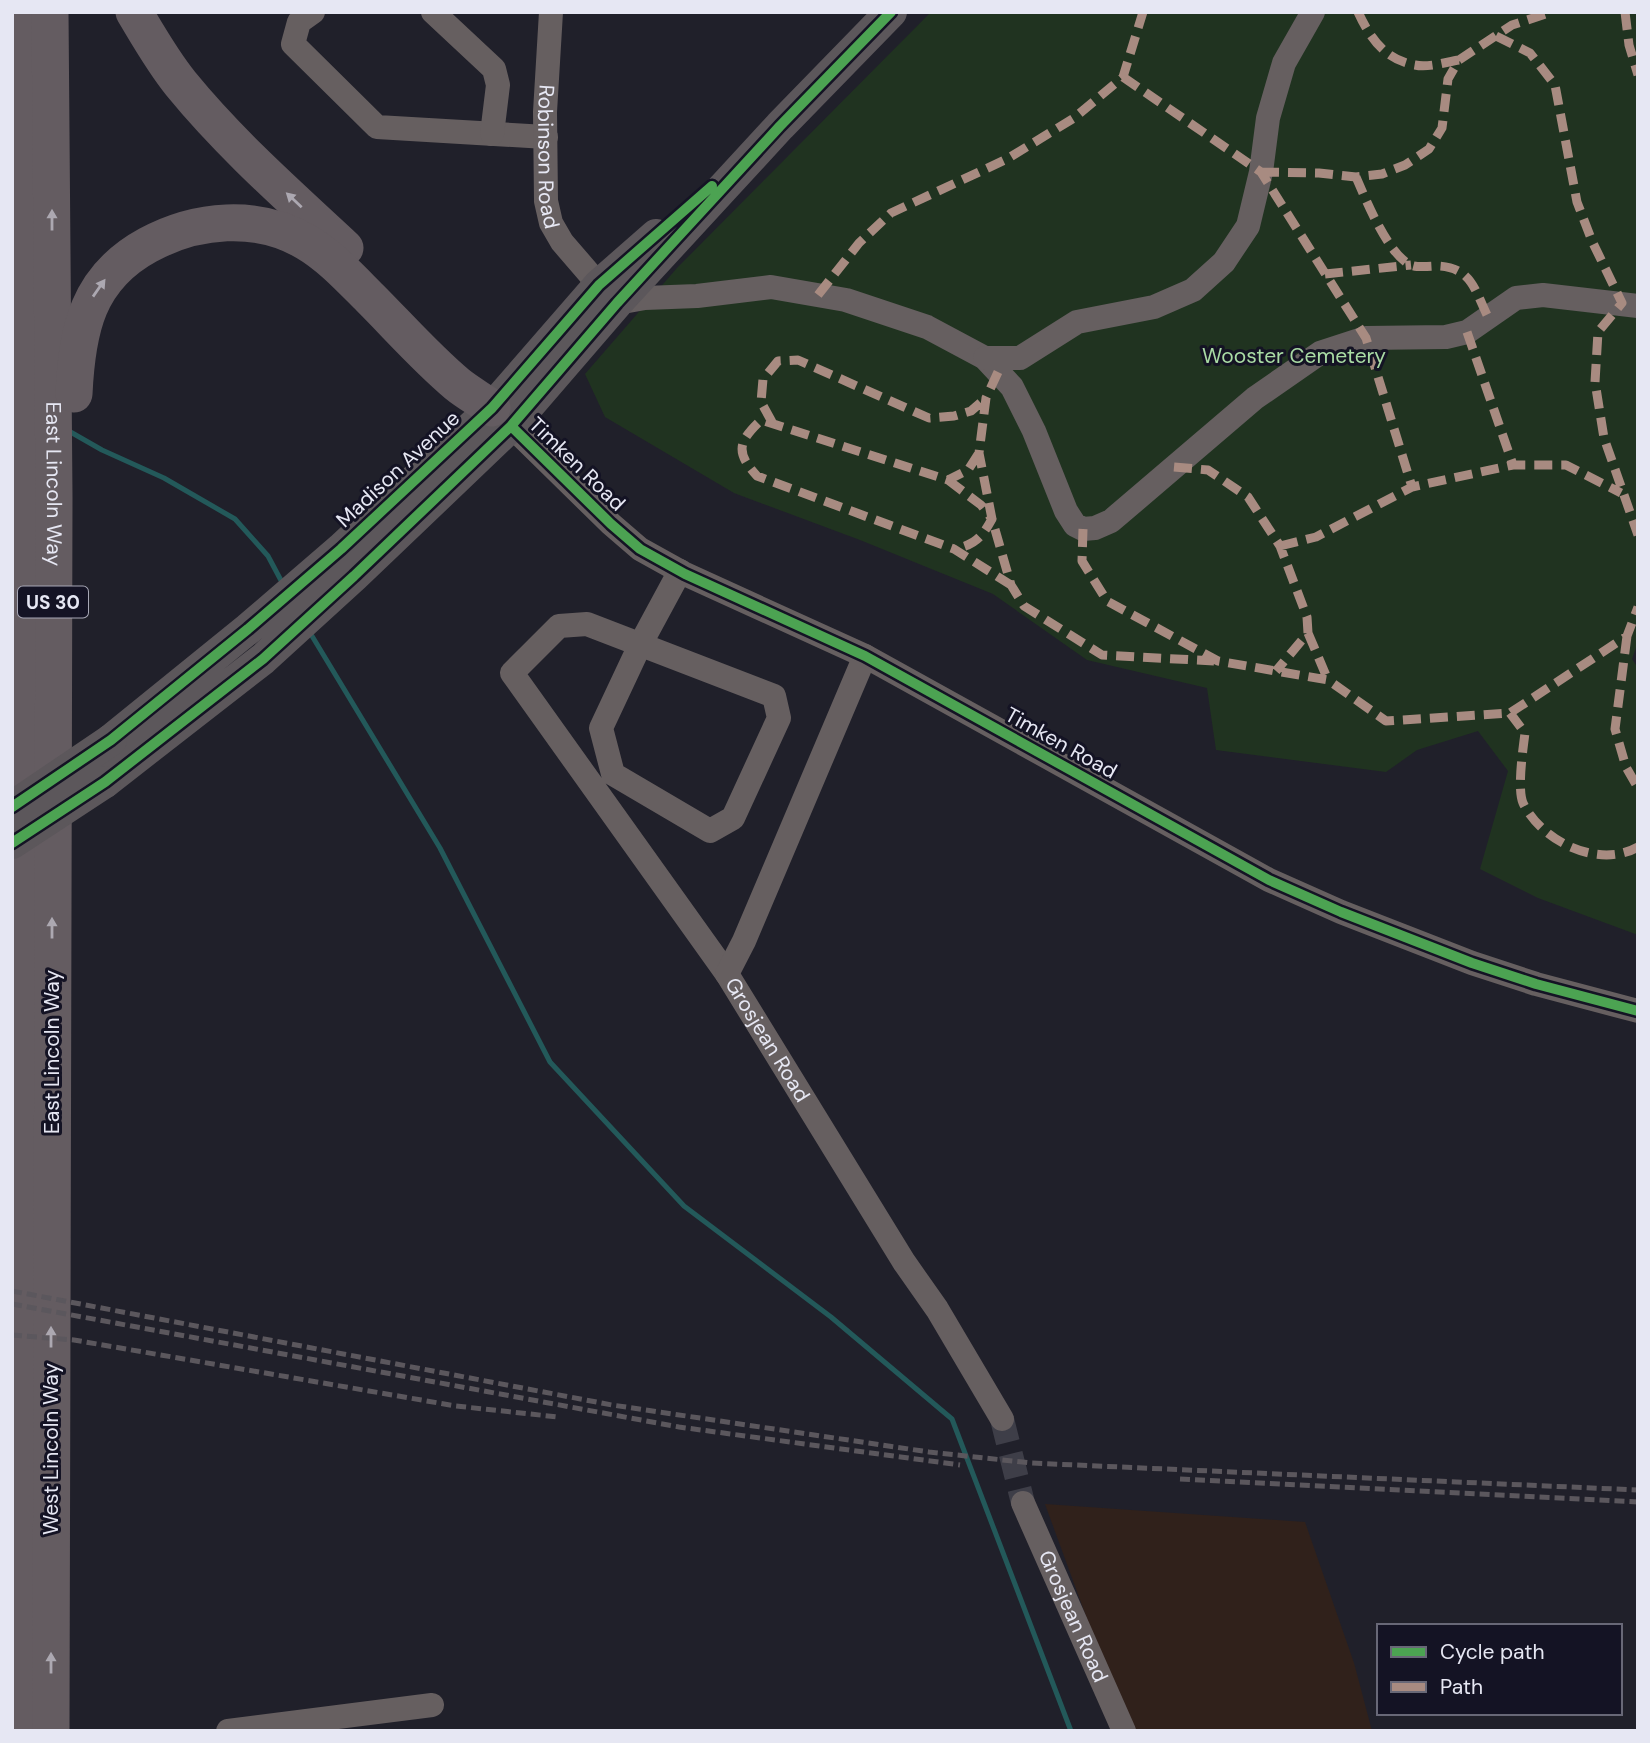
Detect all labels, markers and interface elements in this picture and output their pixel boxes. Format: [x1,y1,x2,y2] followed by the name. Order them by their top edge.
[531,84,566,231] street label: Robinson Road
[286,193,303,209] one-way arrow
[46,209,58,231] one-way arrow
[92,279,106,297] one-way arrow
[1202,342,1386,370] park label: Wooster Cemetery
[39,402,68,567] street label: East Lincoln Way
[330,404,466,534] street label: Madison Avenue
[523,411,631,517] street label: Timken Road
[18,586,88,618] road number: US 30
[1000,701,1122,785] street label: Timken Road
[46,917,58,939] one-way arrow
[38,970,66,1134] street label: East Lincoln Way
[719,972,816,1107] street label: Grosjean Road
[45,1326,57,1348] one-way arrow
[37,1363,65,1535] street label: West Lincoln Way
[1032,1546,1115,1687] street label: Grosjean Road
[1377,1624,1622,1715] legend
[1440,1638,1545,1666] text: Cycle path
[45,1651,57,1673] one-way arrow
[1440,1673,1483,1701] text: Path

